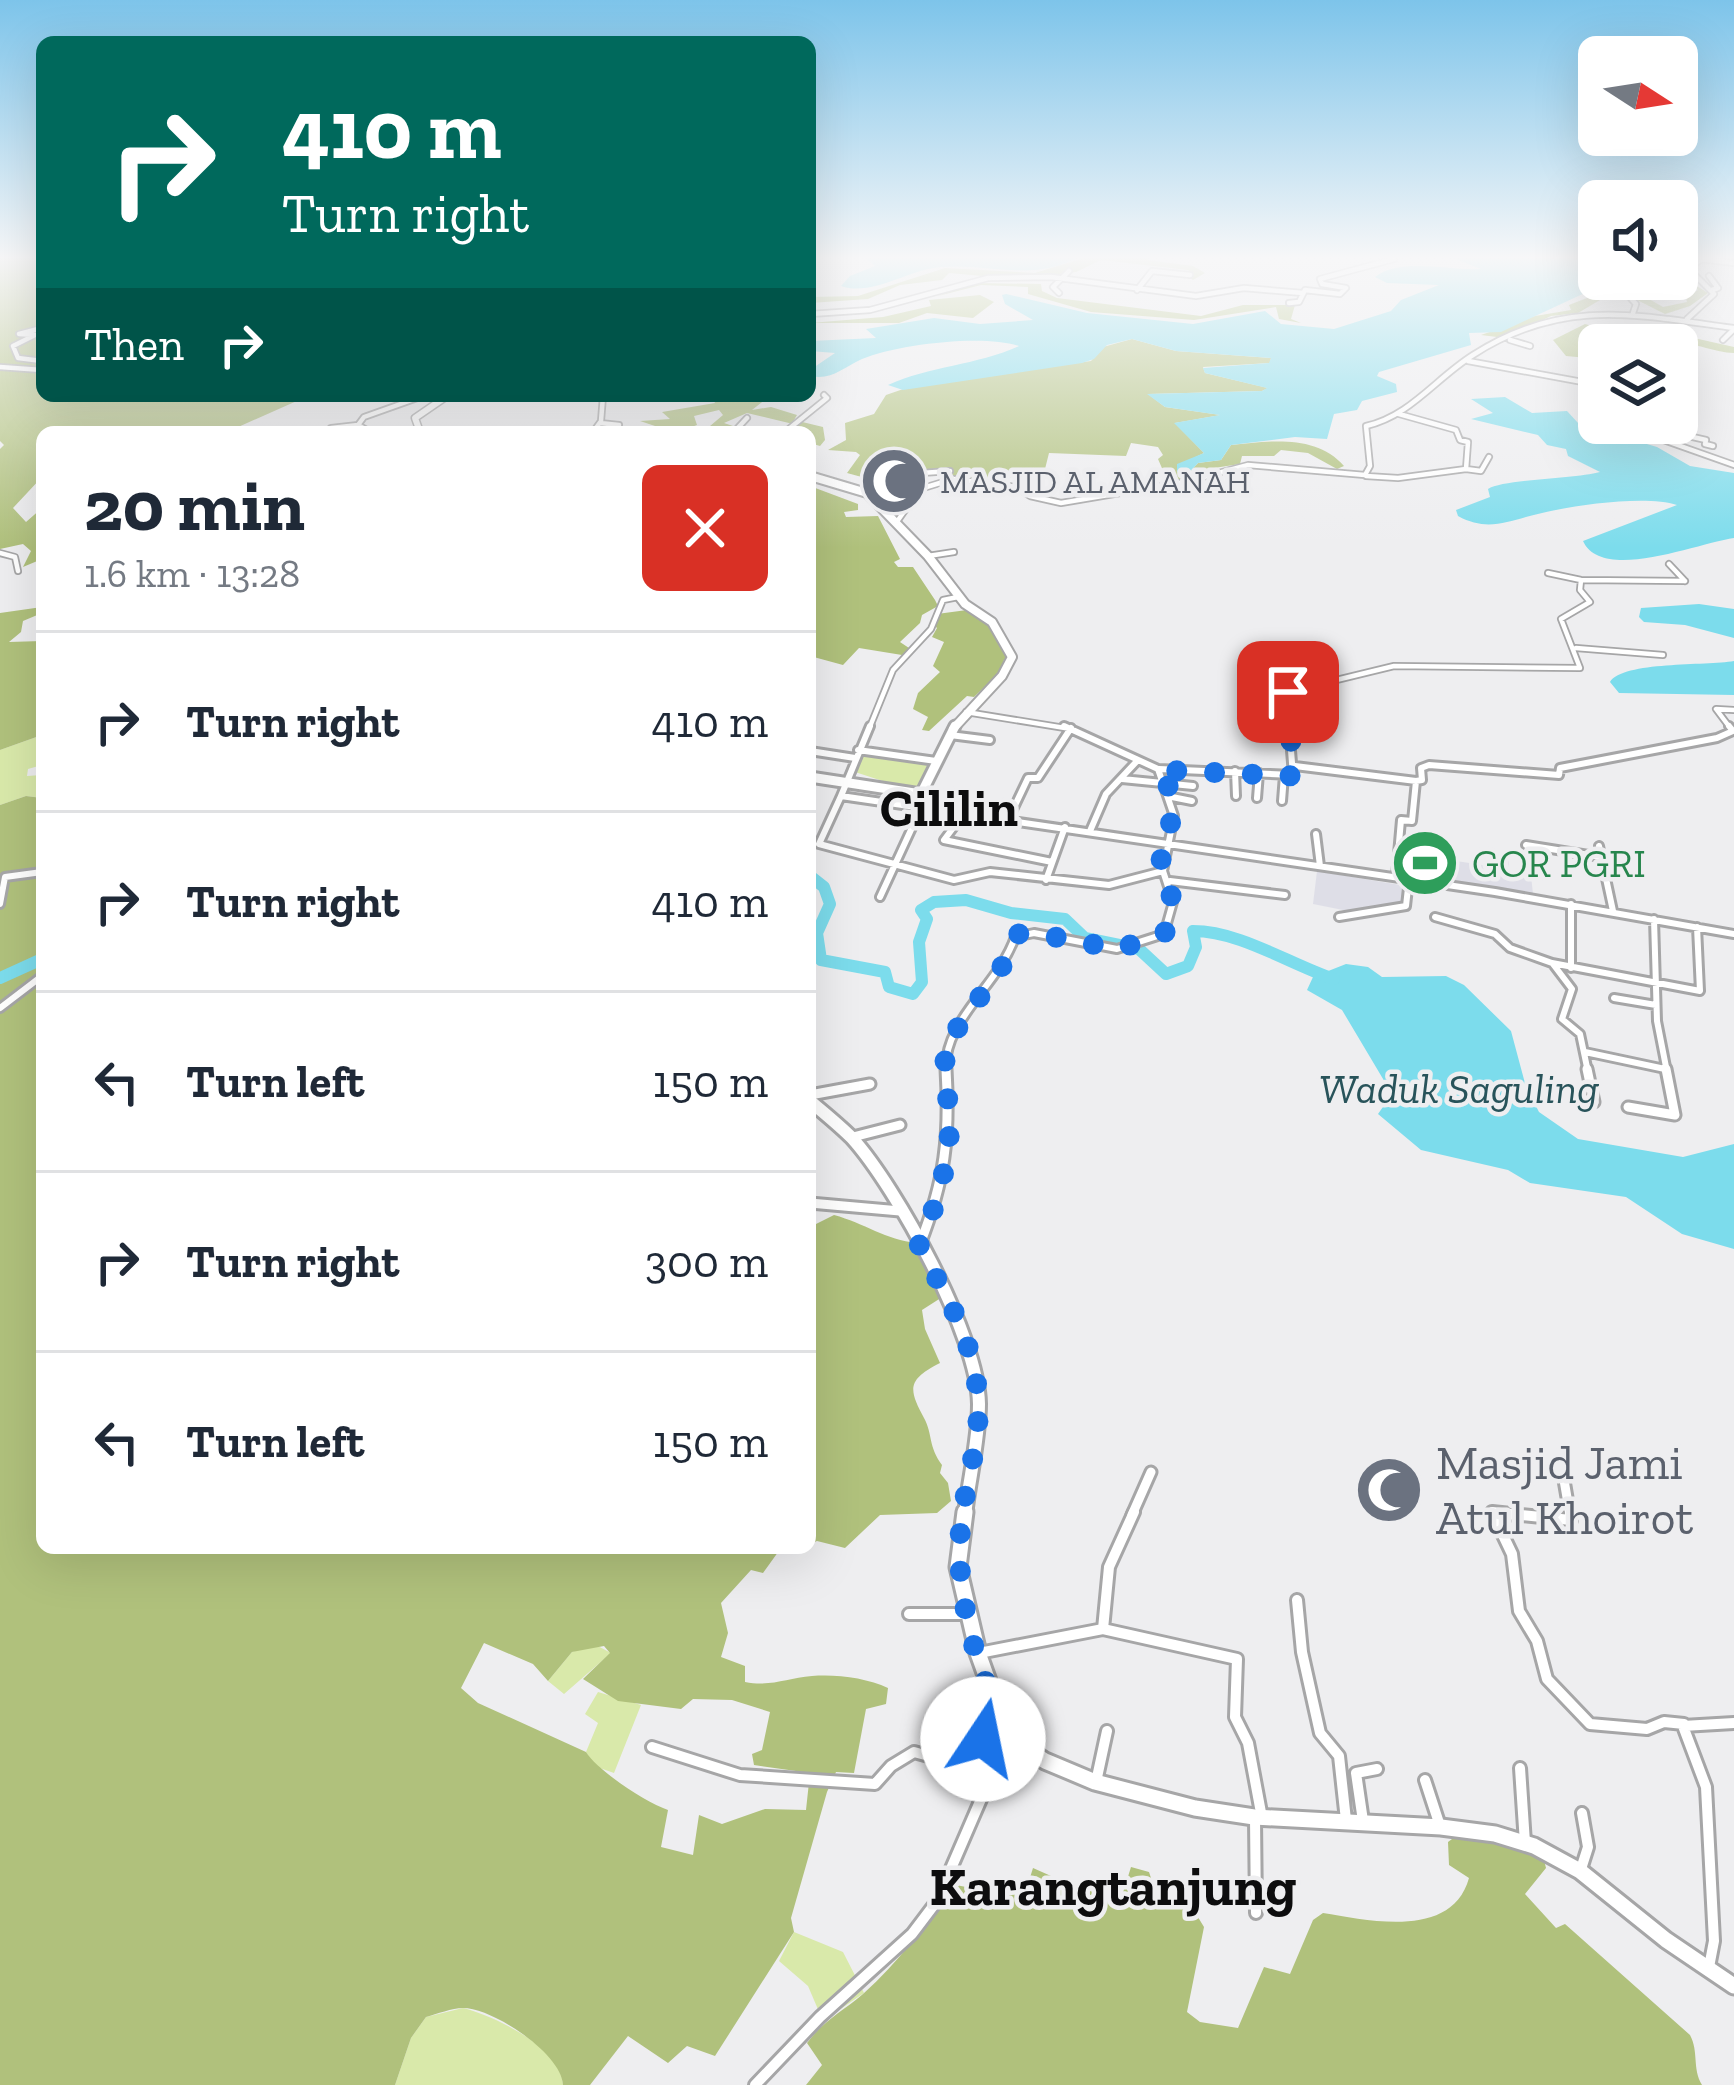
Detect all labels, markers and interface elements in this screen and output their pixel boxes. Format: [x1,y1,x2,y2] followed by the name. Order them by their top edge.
[1578,36,1698,156] north arrow
[1578,36,1698,444] map controls
[282,79,502,180] text: 410 m
[84,84,240,240] icon: right
[1578,180,1698,300] button: sound
[282,181,529,246] text: Turn right
[208,312,274,378] icon: right
[84,318,184,372] text: Then
[1578,324,1698,444] button: layers
[859,446,929,516] mosque icon: MASJID AL AMANAH
[84,462,305,548] text: 20 min
[940,462,1250,501] place label: MASJID AL AMANAH
[642,465,768,591] button: close
[84,550,300,597] text: 1.6 km · 13:28
[1237,641,1339,743] pin
[1255,659,1321,725] icon: arrive
[84,689,150,755] icon: right
[186,695,399,749] text: Turn right
[651,695,768,749] text: 410 m
[880,778,1018,839] district label: Cililin
[1390,828,1460,898] sports icon: GOR PGRI
[1472,840,1646,887] place label: GOR PGRI
[84,869,150,935] icon: right
[186,875,399,929] text: Turn right
[651,875,768,929] text: 410 m
[84,1049,150,1115] icon: left
[186,1055,364,1109] text: Turn left
[653,1055,768,1109] text: 150 m
[1319,1063,1599,1114] water label: Waduk Saguling
[84,1229,150,1295] icon: right
[186,1235,399,1289] text: Turn right
[645,1235,768,1289] text: 300 m
[84,1409,150,1475] icon: left
[186,1415,364,1469] text: Turn left
[653,1415,768,1469] text: 150 m
[1436,1434,1693,1546] place label: Masjid Jami Atul Khoirot
[1354,1455,1424,1525] mosque icon: Masjid Jami Atul Khoirot
[920,1676,1046,1802] position arrow
[930,1854,1296,1919] district label: Karangtanjung

